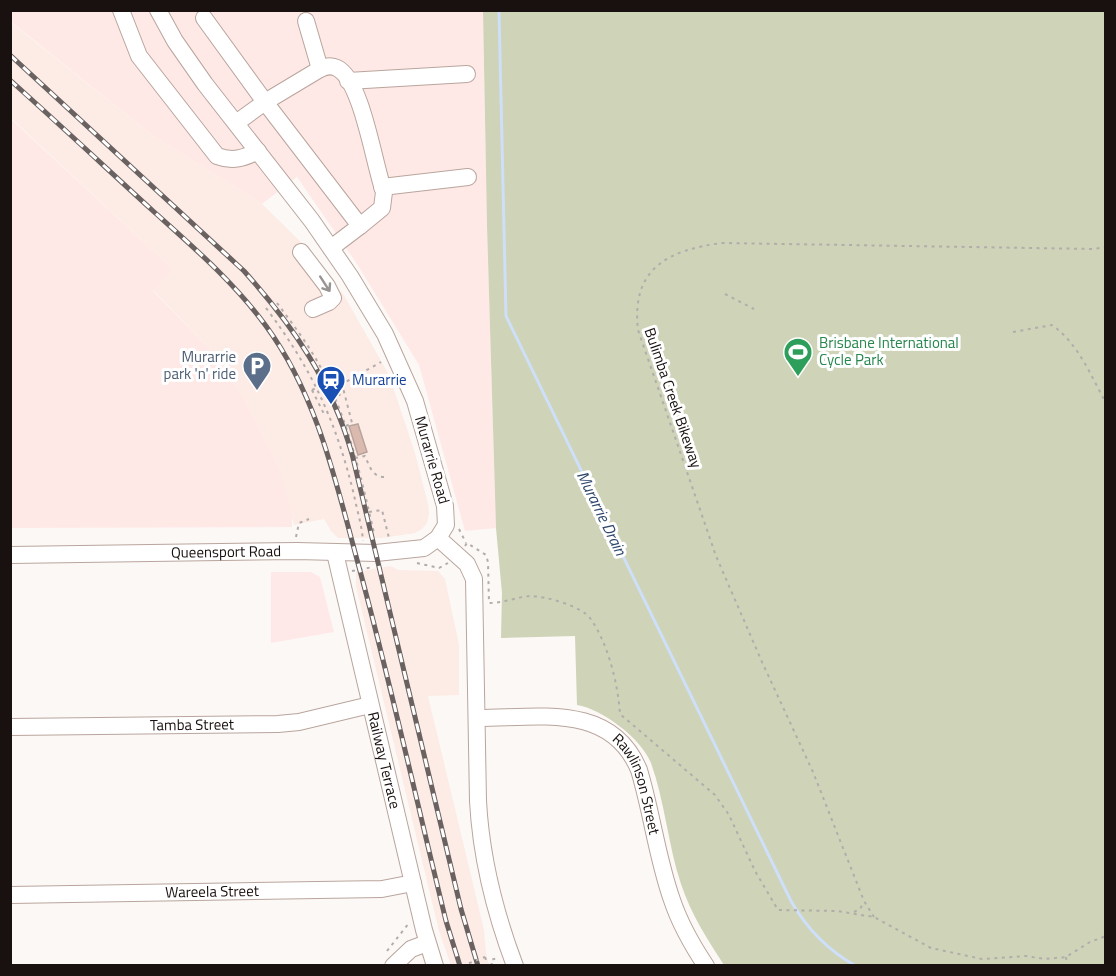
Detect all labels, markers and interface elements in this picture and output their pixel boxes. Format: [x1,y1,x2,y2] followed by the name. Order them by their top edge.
[318,275,331,292] one-way arrow
[639,325,708,471] street label: Bulimba Creek Bikeway
[819,331,959,371] place label: Brisbane International Cycle Park
[782,336,814,378] sports icon: Brisbane International Cycle Park
[164,345,236,385] place label: Murarrie park 'n' ride
[241,350,273,392] parking icon: Murarrie park 'n' ride
[315,364,347,406] station icon: Murarrie
[352,368,407,391] place label: Murarrie
[409,413,456,506] street label: Murarrie Road
[571,467,633,560] water label: Murarrie Drain
[171,539,281,564] street label: Queensport Road
[362,709,407,811] street label: Railway Terrace
[150,712,235,736] street label: Tamba Street
[608,728,666,837] street label: Rawlinson Street
[165,879,260,903] street label: Wareela Street

